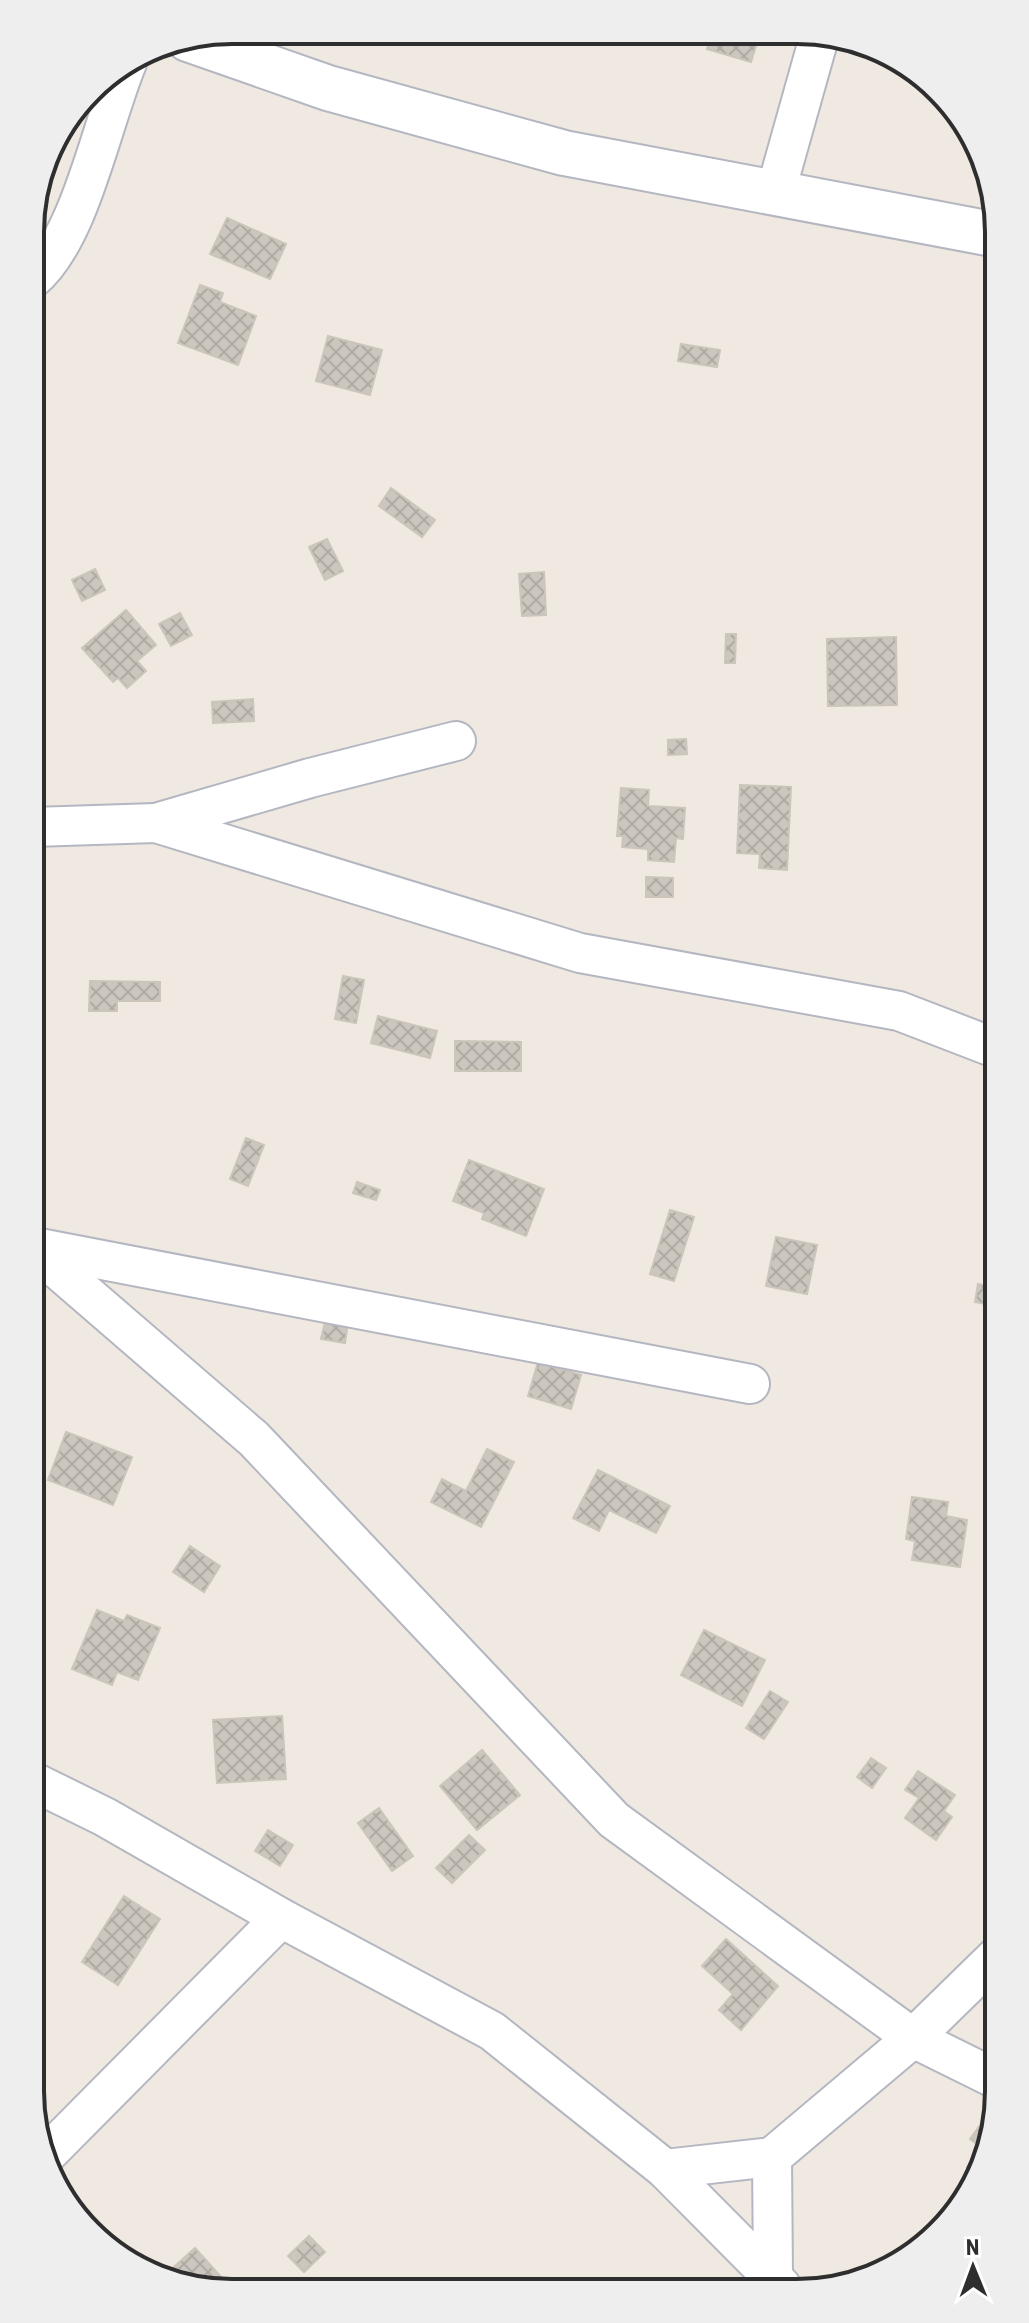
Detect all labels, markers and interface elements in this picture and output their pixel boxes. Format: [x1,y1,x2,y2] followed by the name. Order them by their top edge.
[933,2227,1013,2307] north arrow
[966,2235,980,2260] text: N

